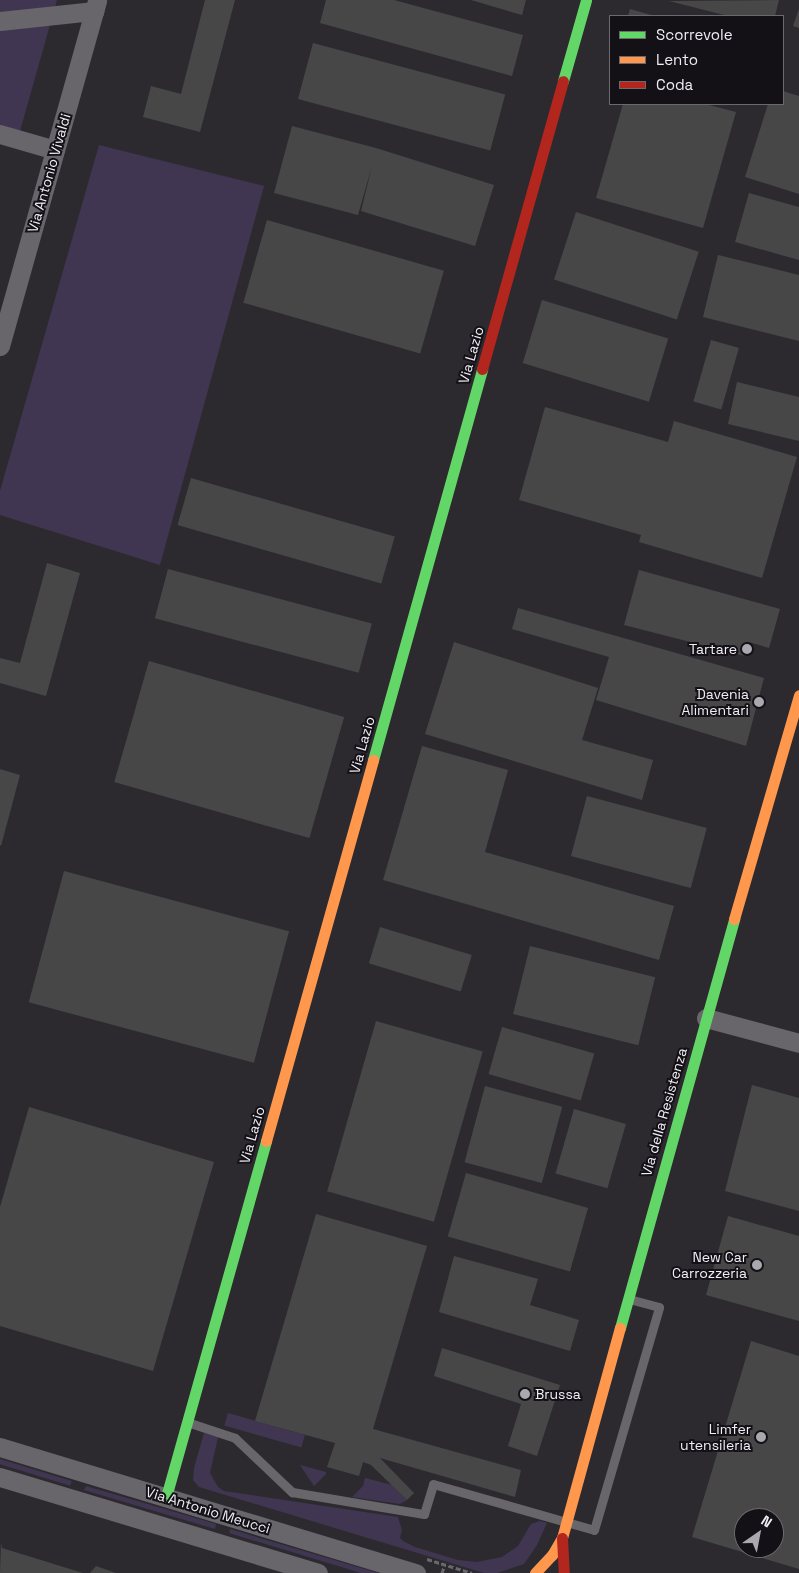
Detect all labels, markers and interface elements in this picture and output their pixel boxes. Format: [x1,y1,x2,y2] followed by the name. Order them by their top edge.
[609,15,784,105] legend
[656,25,733,44] text: Scorrevole
[656,50,698,69] text: Lento
[656,75,693,94] text: Coda
[24,111,74,235] street label: Via Antonio Vivaldi
[455,324,487,386] street label: Via Lazio
[689,641,737,657] place label: Tartare
[741,643,753,655] marker: Tartare
[681,686,749,719] place label: Davenia Alimentari
[753,696,765,708] marker: Davenia Alimentari
[346,714,378,776] street label: Via Lazio
[638,1046,690,1178] street label: Via della Resistenza
[236,1104,268,1166] street label: Via Lazio
[672,1249,747,1282] place label: New Car Carrozzeria
[751,1259,763,1271] marker: New Car Carrozzeria
[535,1386,581,1402] place label: Brussa
[519,1388,531,1400] marker: Brussa
[680,1421,751,1454] place label: Limfer utensileria
[755,1431,767,1443] marker: Limfer utensileria
[144,1483,272,1537] street label: Via Antonio Meucci
[734,1508,784,1558] north arrow
[758,1511,775,1531] text: N

